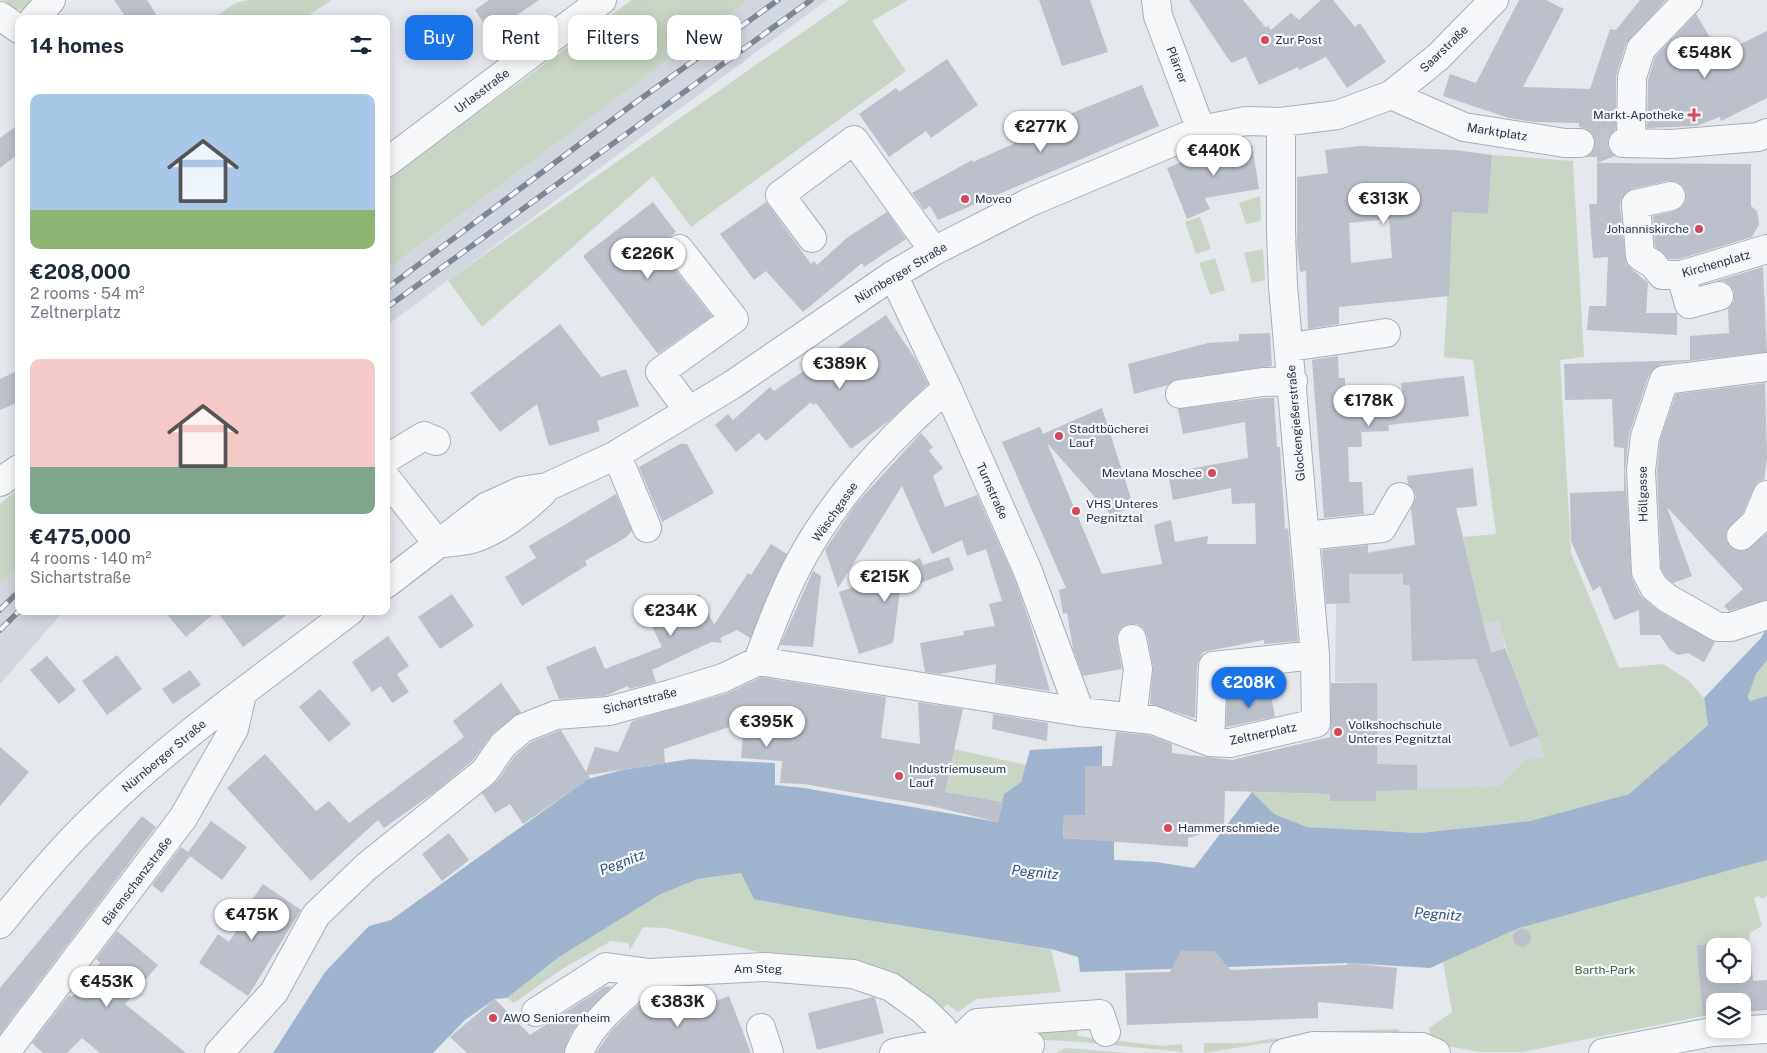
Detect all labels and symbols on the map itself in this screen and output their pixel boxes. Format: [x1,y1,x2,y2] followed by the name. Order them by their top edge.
[1417,22,1471,75] street label: Saarstraße
[1275,33,1322,47] place label: Zur Post
[1259,34,1271,46] marker: Zur Post
[1670,36,1740,79] pin: €548K
[1164,44,1191,86] street label: Plärrer
[452,66,512,116] street label: Urlasstraße
[1593,108,1684,122] place label: Markt-Apotheke
[1688,109,1700,121] marker: Markt-Apotheke
[1006,110,1076,153] pin: €277K
[1466,120,1528,144] street label: Marktplatz
[1179,134,1249,177] pin: €440K
[1349,182,1419,225] pin: €313K
[975,192,1012,206] place label: Moveo
[959,193,971,205] marker: Moveo
[1607,222,1689,236] place label: Johanniskirche
[1693,223,1705,235] marker: Johanniskirche
[613,238,683,280] pin: €226K
[852,240,950,306] street label: Nürnberger Straße
[1680,248,1752,280] street label: Kirchenplatz
[805,348,875,390] pin: €389K
[1284,364,1308,482] street label: Glockengießerstraße
[1334,384,1404,427] pin: €178K
[1069,422,1149,450] place label: Stadtbücherei Lauf
[1053,430,1065,442] marker: Stadtbücherei Lauf
[973,460,1011,522] street label: Turnstraße
[1102,466,1202,480] place label: Mevlana Moschee
[1636,466,1650,522] street label: Höllgasse
[1206,467,1218,479] marker: Mevlana Moschee
[809,479,861,545] street label: Wäschgasse
[1086,497,1158,525] place label: VHS Unteres Pegnitztal
[1070,505,1082,517] marker: VHS Unteres Pegnitztal
[850,560,920,603] pin: €215K
[636,594,706,637] pin: €234K
[1214,666,1284,709] pin: €208K
[602,685,679,717] street label: Sichartstraße
[732,706,802,748] pin: €395K
[119,717,209,795] street label: Nürnberger Straße
[1348,718,1452,746] place label: Volkshochschule Unteres Pegnitztal
[1228,720,1298,748] street label: Zeltnerplatz
[1332,726,1344,738] marker: Volkshochschule Unteres Pegnitztal
[909,762,1006,790] place label: Industriemuseum Lauf
[893,770,905,782] marker: Industriemuseum Lauf
[1178,821,1280,835] place label: Hammerschmiede
[1162,822,1174,834] marker: Hammerschmiede
[99,834,175,928] street label: Bärenschanzstraße
[597,846,647,878] water label: Pegnitz
[1011,862,1060,882] water label: Pegnitz
[217,898,287,941] pin: €475K
[1414,904,1463,924] water label: Pegnitz
[734,962,782,976] street label: Am Steg
[1575,963,1636,977] park label: Barth-Park
[72,966,142,1008] pin: €453K
[643,986,713,1028] pin: €383K
[503,1011,610,1025] place label: AWO Seniorenheim
[487,1012,499,1024] marker: AWO Seniorenheim

